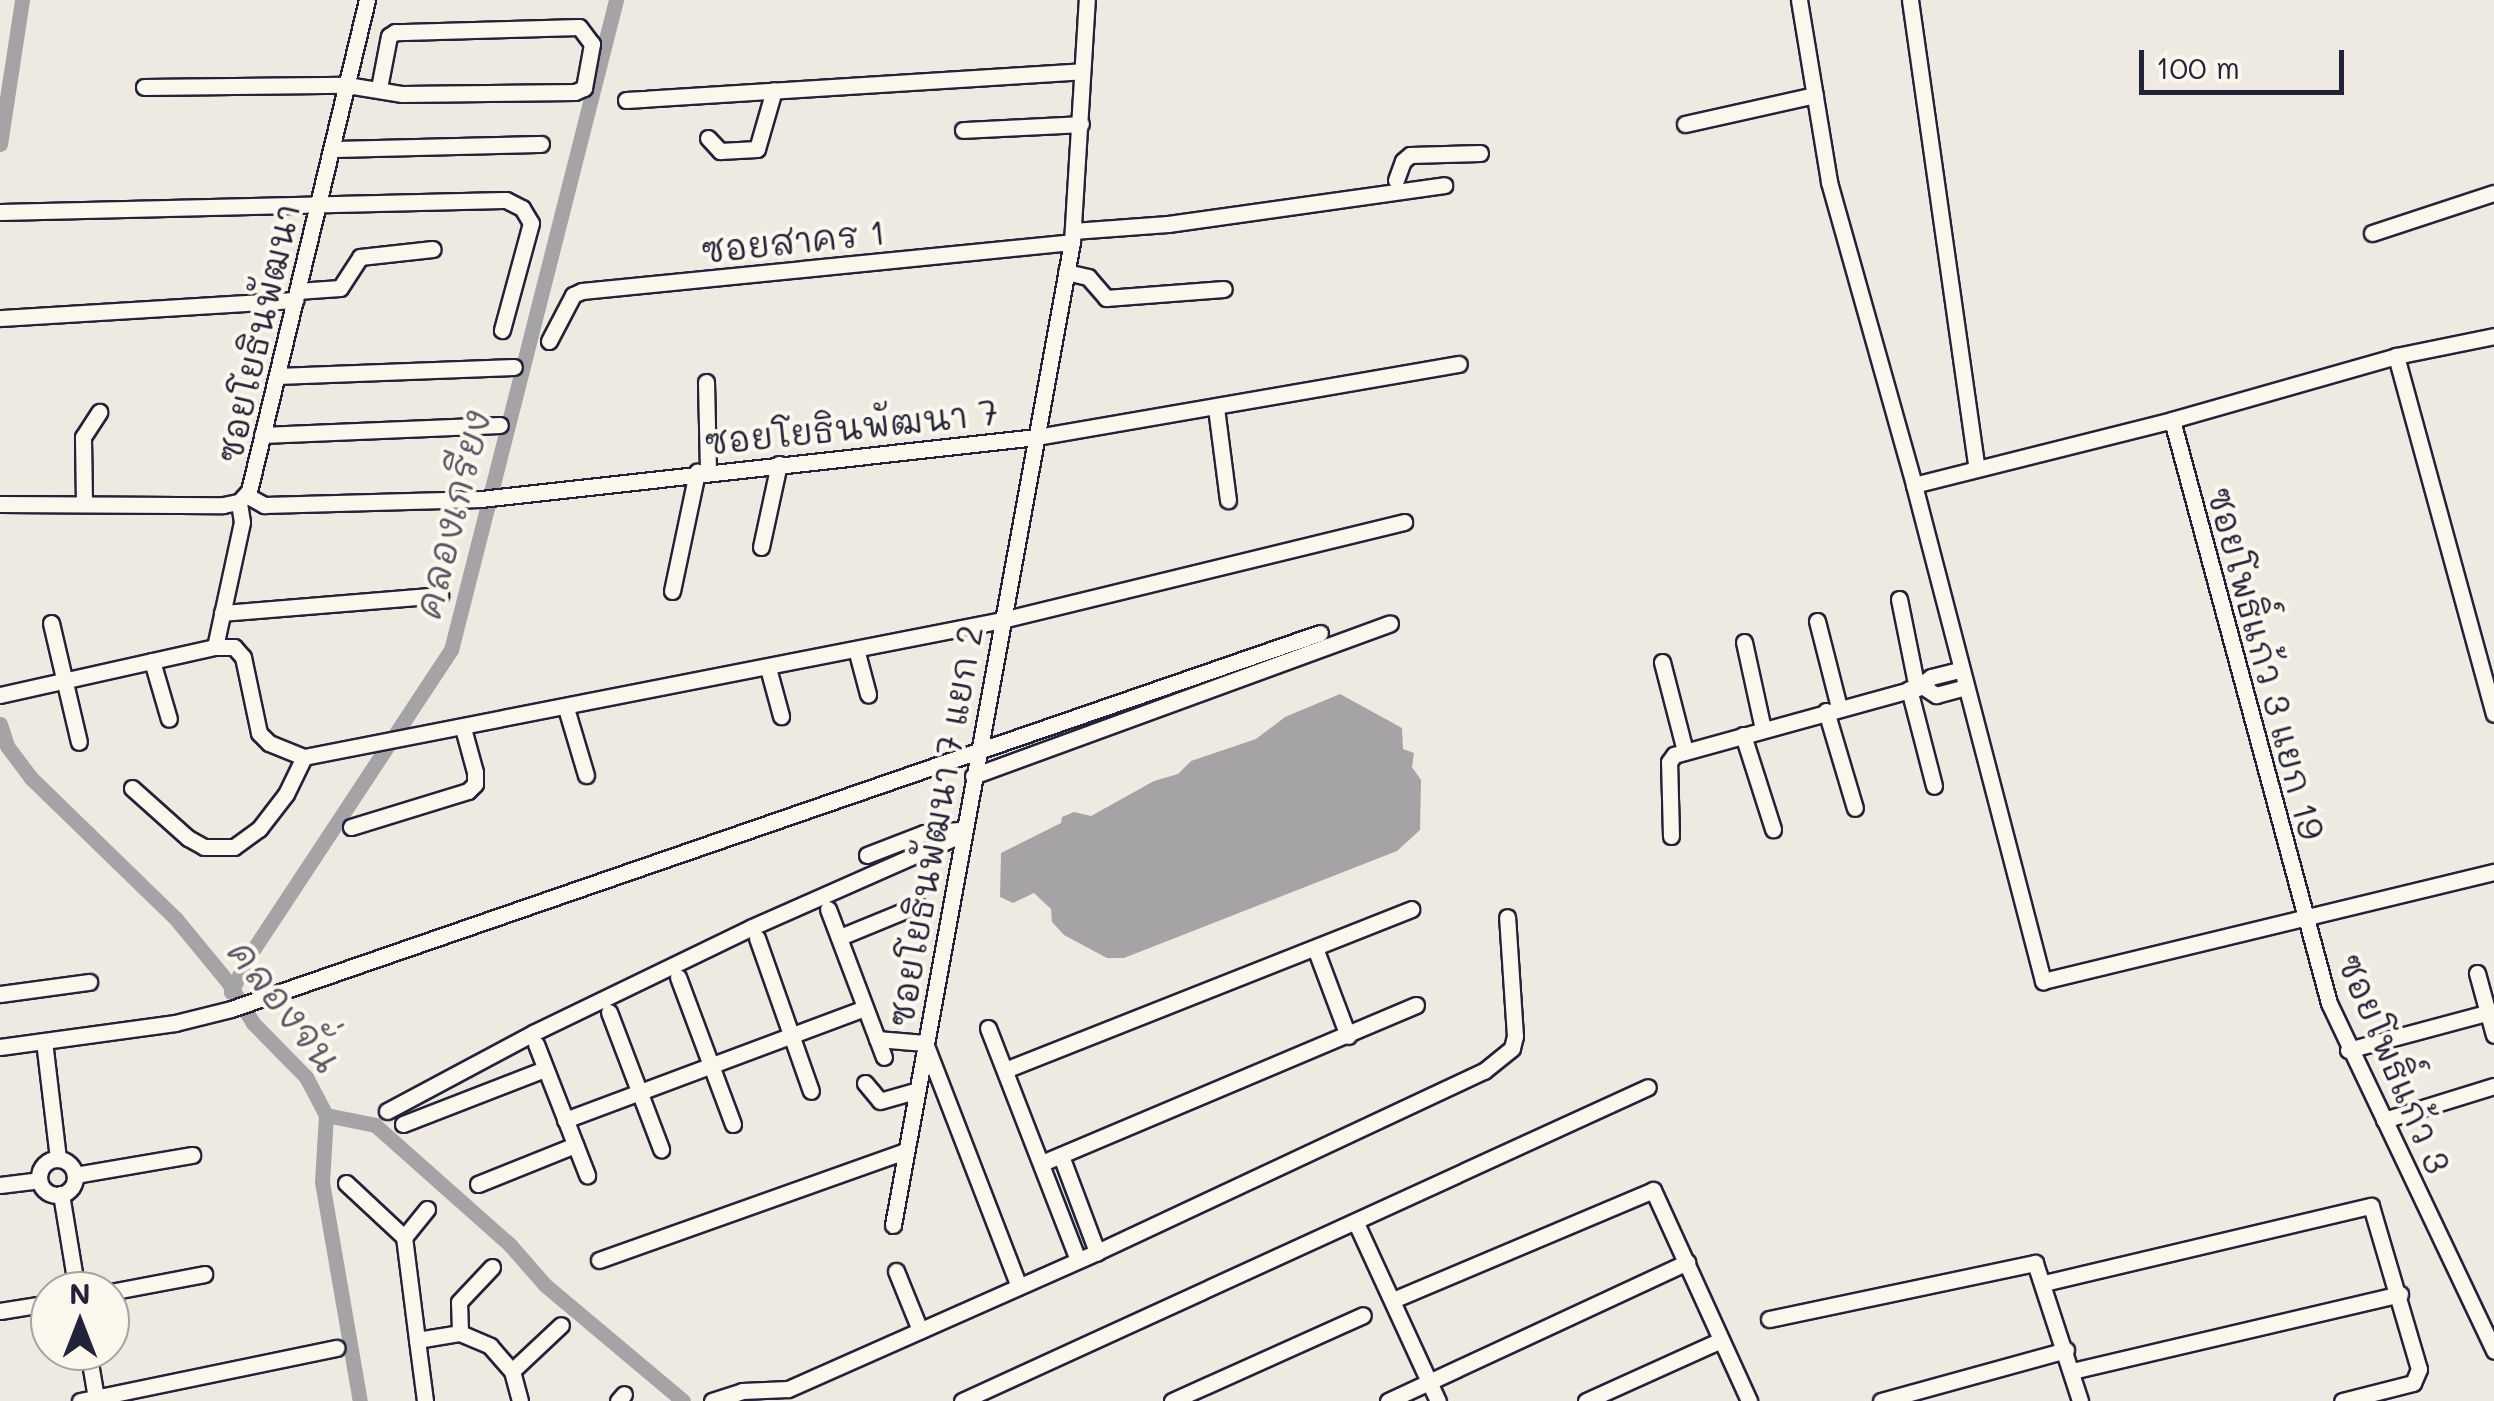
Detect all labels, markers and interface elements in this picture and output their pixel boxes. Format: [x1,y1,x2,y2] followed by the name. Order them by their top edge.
[2144,30,2349,92] scale bar
[2156,47,2240,87] text: 100 m
[207,199,307,467] street label: ซอยโยธินพัฒนา
[699,209,887,271] street label: ซอยสาคร 1
[702,390,1000,462] street label: ซอยโยธินพัฒนา 7
[404,405,500,623] water label: คลองเกรียง
[2200,482,2334,844] street label: ซอยโพธิ์แก้ว 3 แยก 19
[878,622,990,1030] street label: ซอยโยธินพัฒนา 7 แยก 2
[219,930,351,1082] water label: คลองจั่น
[2330,947,2460,1179] street label: ซอยโพธิ์แก้ว 3
[30,1271,130,1371] north arrow
[69,1275,91,1311] text: N

